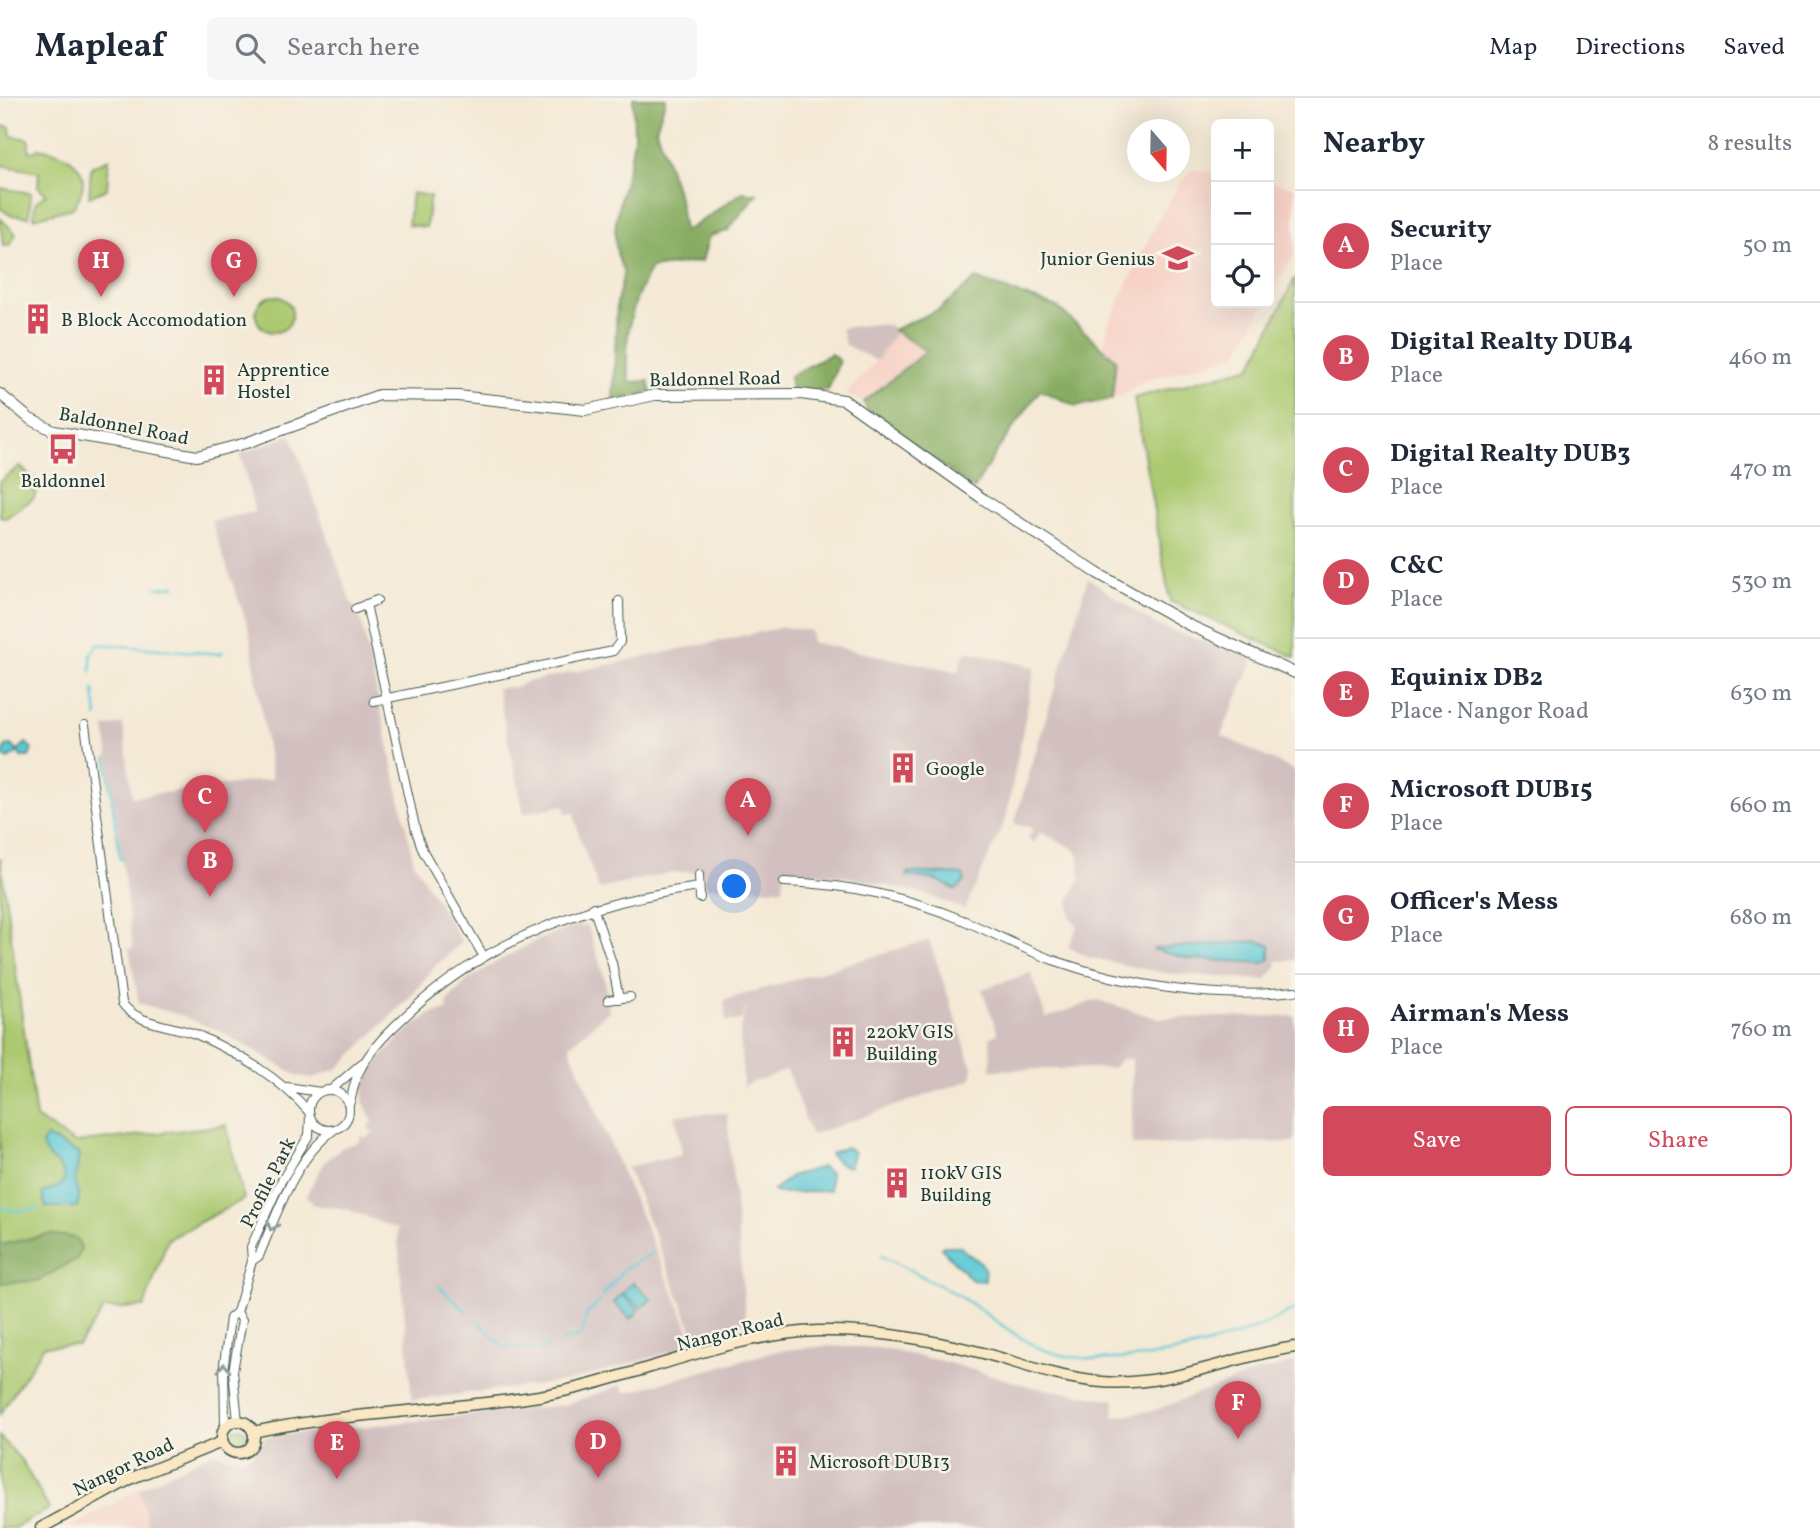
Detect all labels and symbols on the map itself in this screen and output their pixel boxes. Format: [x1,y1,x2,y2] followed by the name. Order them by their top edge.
[1127,119,1190,182] north arrow
[78,239,124,297] pin: H
[211,239,257,297] pin: G
[1161,241,1195,275] school or university icon: Junior Genius
[1040,247,1155,273] place label: Junior Genius
[21,302,55,336] building icon: B Block Accomodation
[61,308,247,334] place label: B Block Accomodation
[237,358,330,406] place label: Apprentice Hostel
[197,363,231,397] building icon: Apprentice Hostel
[649,366,781,394] street label: Baldonnel Road
[56,402,191,452] street label: Baldonnel Road
[46,432,80,466] bus stop icon: Baldonnel
[20,469,106,495] place label: Baldonnel
[886,751,920,785] building icon: Google
[926,757,985,783] place label: Google
[182,775,228,833] pin: C
[725,778,771,836] pin: A
[187,839,233,897] pin: B
[717,869,751,903] your location
[866,1020,954,1068] place label: 220kV GIS Building
[826,1025,860,1059] building icon: 220kV GIS Building
[235,1133,303,1233] street label: Profile Park
[920,1161,1002,1209] place label: 110kV GIS Building
[880,1166,914,1200] building icon: 110kV GIS Building
[266,1219,280,1231] one-way arrow
[674,1307,787,1359] street label: Nangor Road
[216,1362,232,1373] one-way arrow
[1215,1381,1261,1439] pin: F
[575,1420,621,1478] pin: D
[314,1421,360,1479] pin: E
[69,1432,179,1503] street label: Nangor Road
[769,1444,803,1478] building icon: Microsoft DUB13
[809,1450,950,1476] place label: Microsoft DUB13

